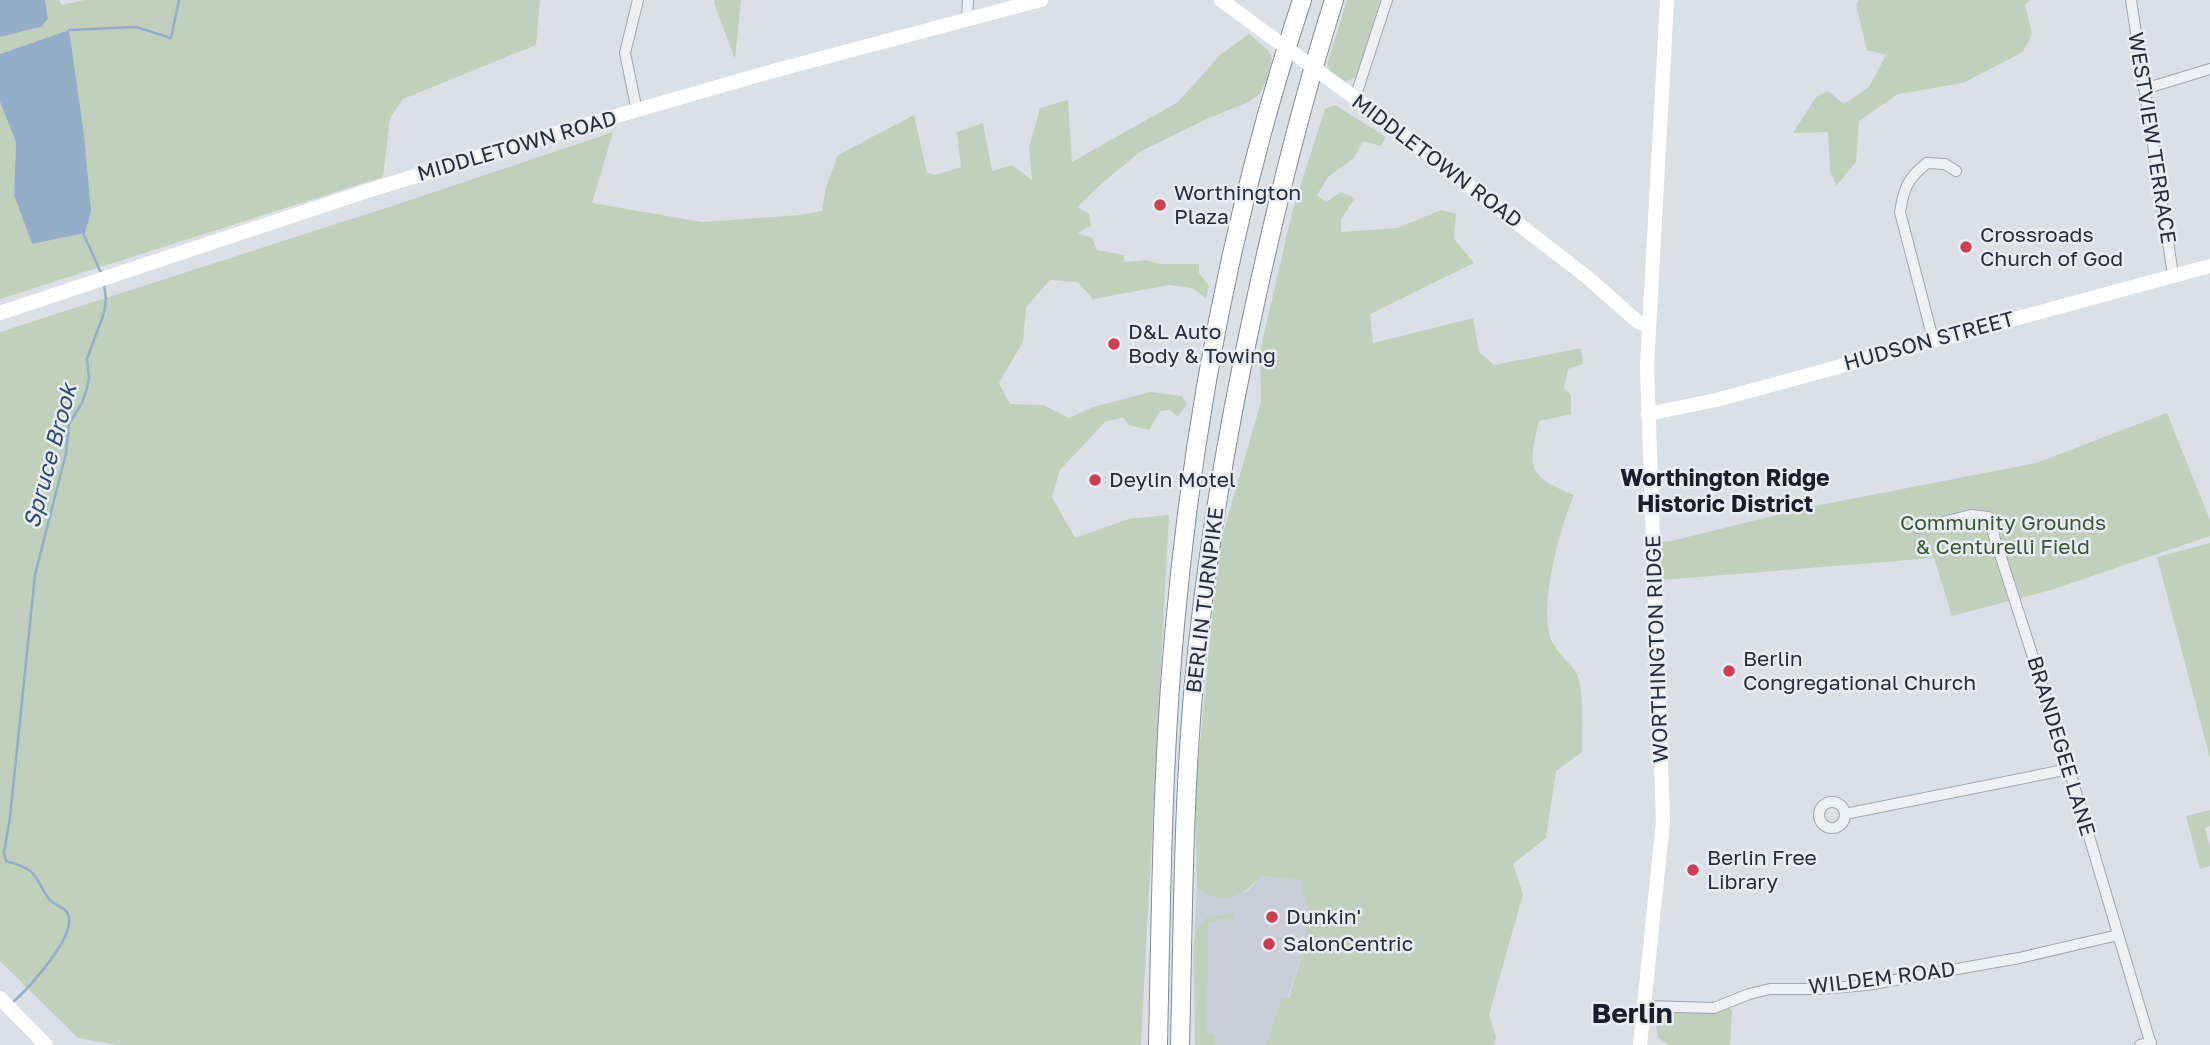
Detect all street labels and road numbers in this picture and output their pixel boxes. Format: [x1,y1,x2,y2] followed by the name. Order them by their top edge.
[2123,30,2183,245] street label: WESTVIEW TERRACE
[1347,88,1528,233] street label: MIDDLETOWN ROAD
[414,104,620,186] street label: MIDDLETOWN ROAD
[1841,305,2017,375] street label: HUDSON STREET
[1180,505,1228,694] street label: BERLIN TURNPIKE
[1639,535,1673,763] street label: WORTHINGTON RIDGE
[2022,653,2102,839] street label: BRANDEGEE LANE
[1807,955,1957,999] street label: WILDEM ROAD

